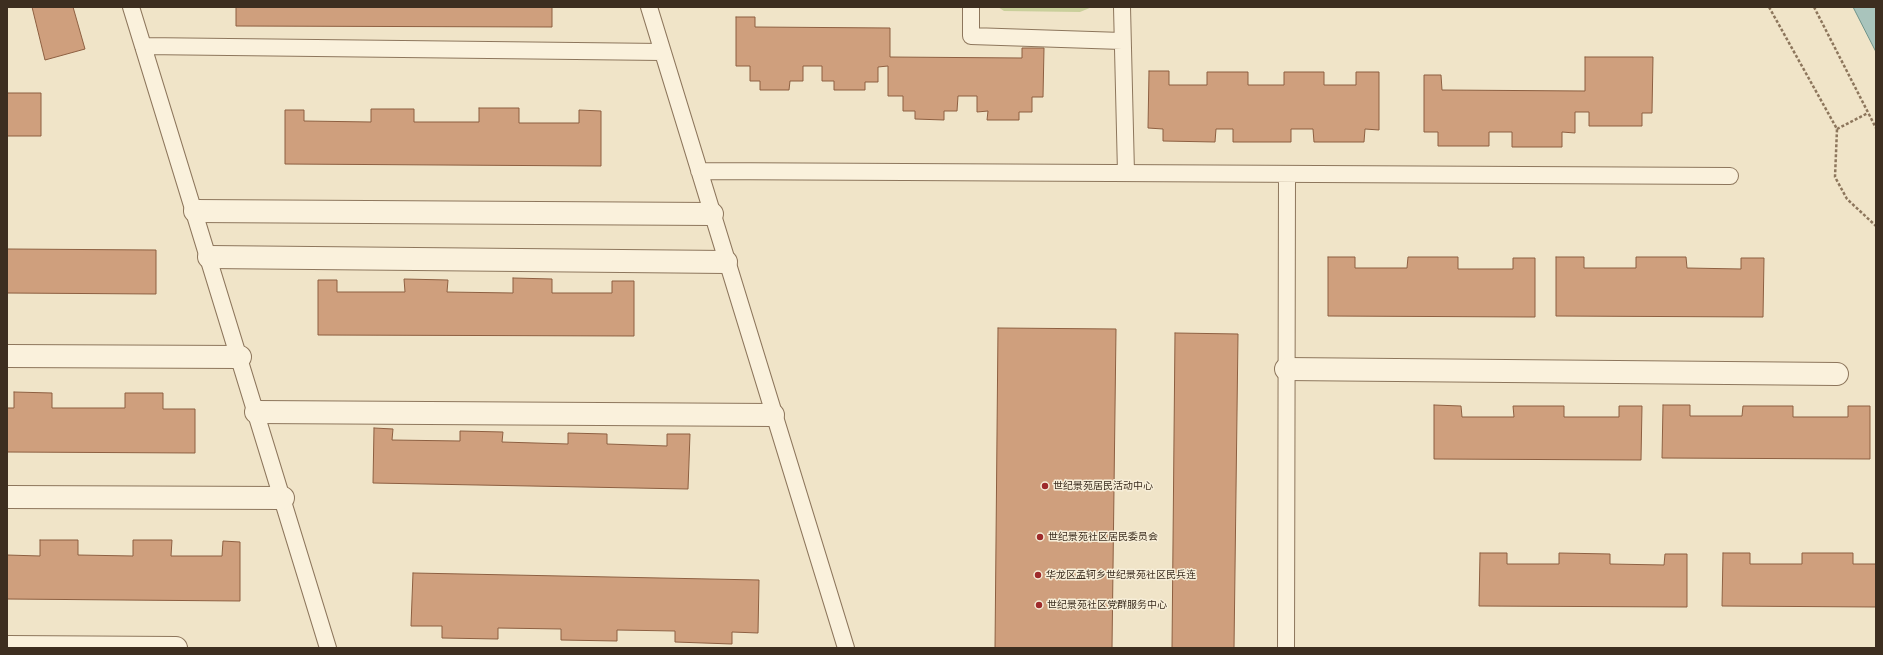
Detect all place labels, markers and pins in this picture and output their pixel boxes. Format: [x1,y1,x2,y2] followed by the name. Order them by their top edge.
[1053,480,1153,492] place label: 世纪景苑居民活动中心
[1040,481,1050,491] marker: 世纪景苑居民活动中心
[1048,531,1158,543] place label: 世纪景苑社区居民委员会
[1035,532,1045,542] marker: 世纪景苑社区居民委员会
[1046,569,1196,581] place label: 华龙区孟轲乡世纪景苑社区民兵连
[1033,570,1043,580] marker: 华龙区孟轲乡世纪景苑社区民兵连
[1047,599,1167,611] place label: 世纪景苑社区党群服务中心
[1034,600,1044,610] marker: 世纪景苑社区党群服务中心

